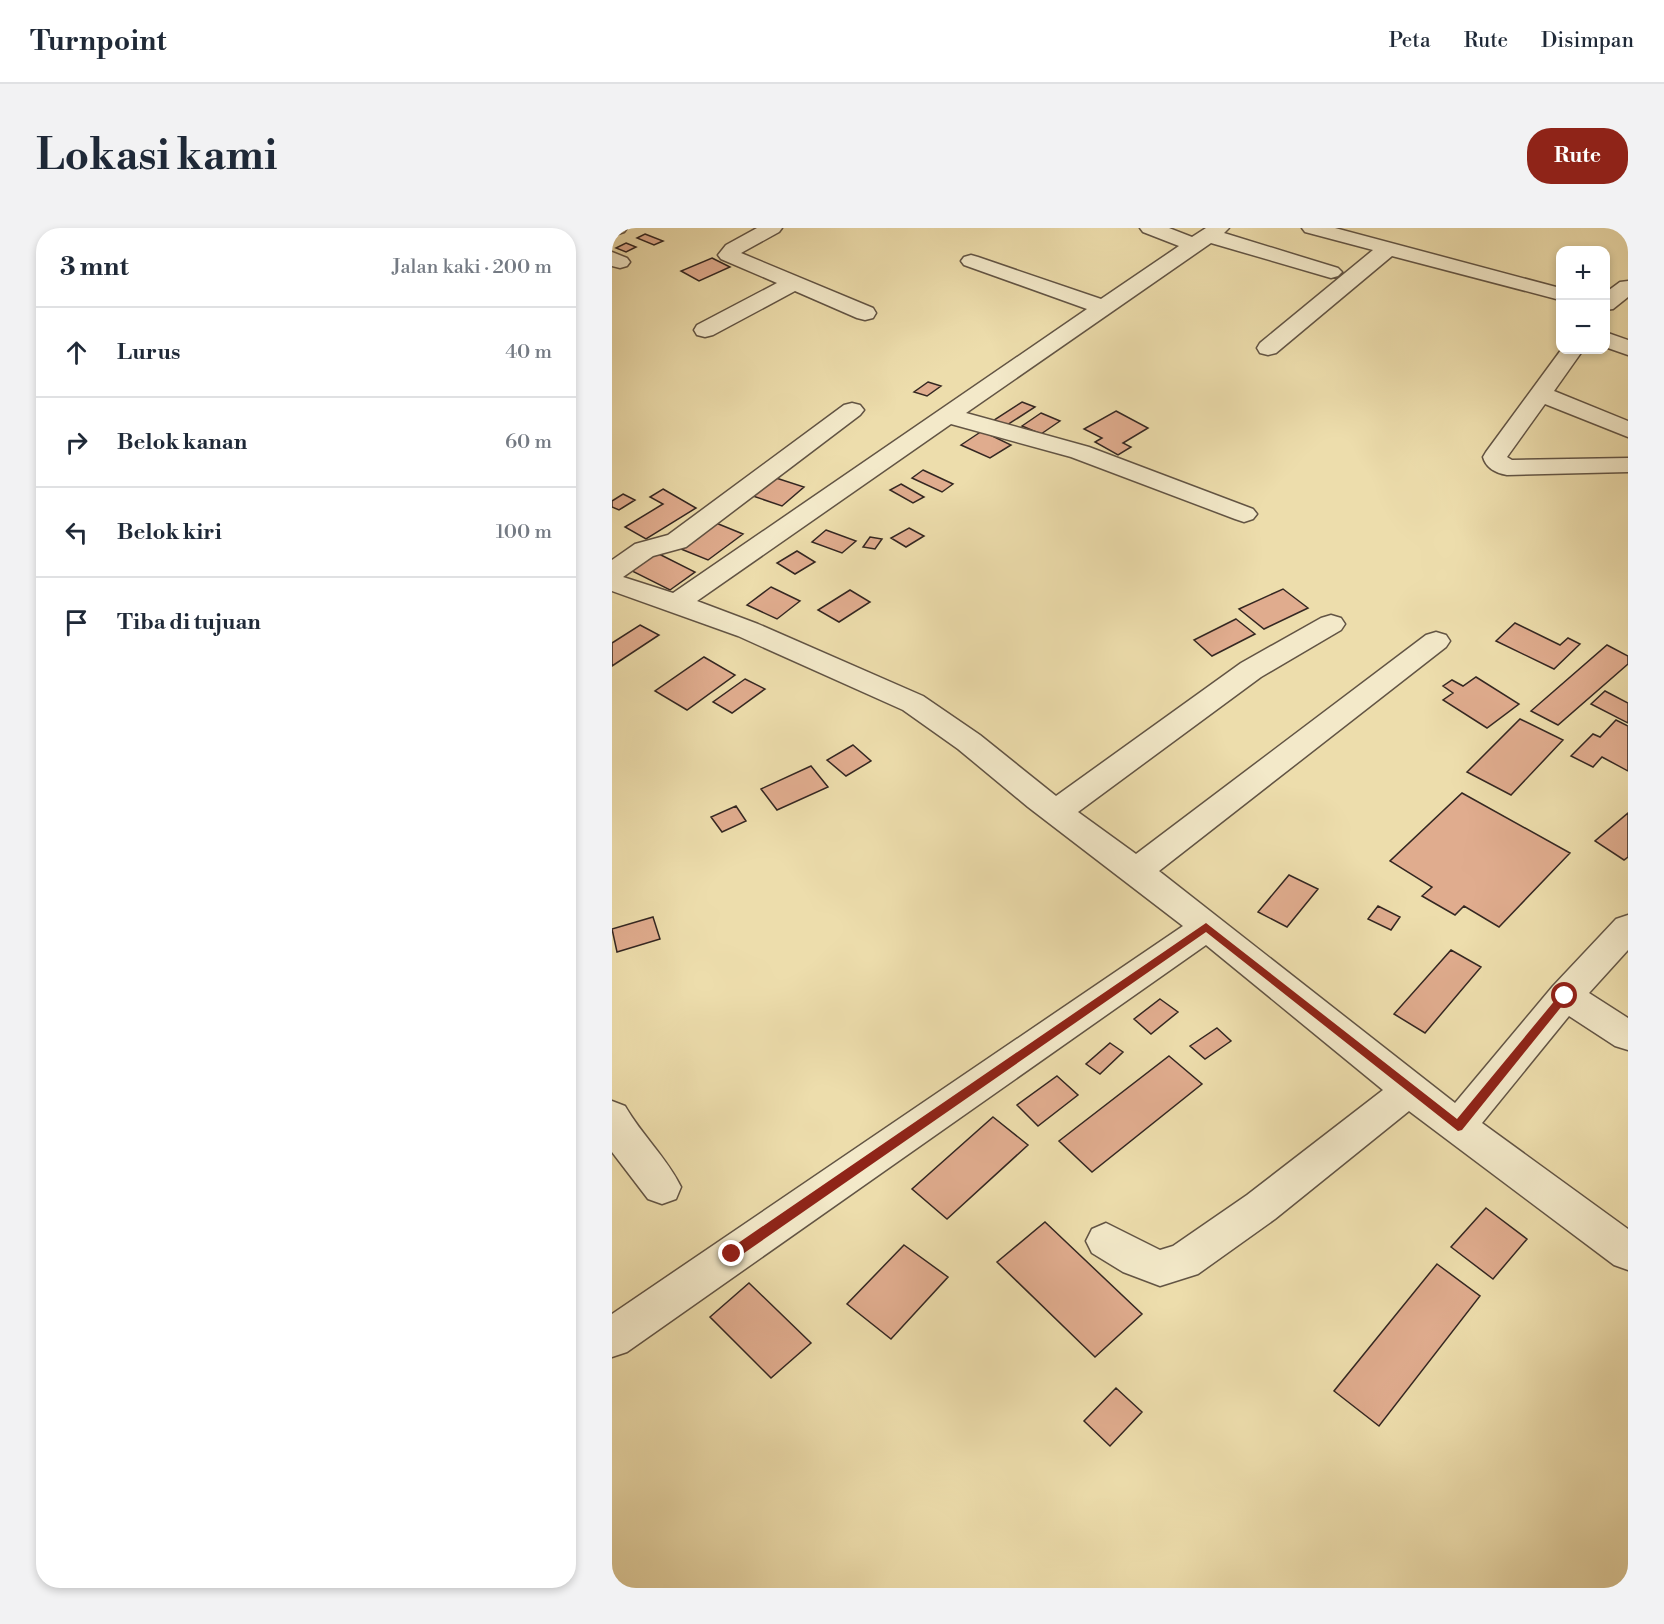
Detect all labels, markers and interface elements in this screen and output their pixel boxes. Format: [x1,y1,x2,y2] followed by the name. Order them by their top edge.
[30,24,166,59] text: Turnpoint
[1389,28,1431,54] text: Peta
[1464,28,1508,54] text: Rute
[1541,28,1634,54] text: Disimpan
[1527,128,1628,184] button: Rute
[36,130,277,183] text: Lokasi kami
[1556,246,1610,354] map controls
[1556,246,1610,300] button: +
[60,251,129,283] text: 3 mnt
[392,255,552,280] text: Jalan kaki · 200 m
[1556,300,1610,354] button: −
[60,336,93,369] icon: ahead
[117,339,180,366] text: Lurus
[505,340,552,365] text: 40 m
[60,426,93,459] icon: right
[117,429,247,456] text: Belok kanan
[505,430,552,455] text: 60 m
[60,516,93,549] icon: left
[117,519,222,546] text: Belok kiri
[496,520,552,545] text: 100 m
[60,606,93,639] icon: arrive
[117,609,261,636] text: Tiba di tujuan
[1551,982,1577,1008] route start
[718,1240,744,1266] route end

